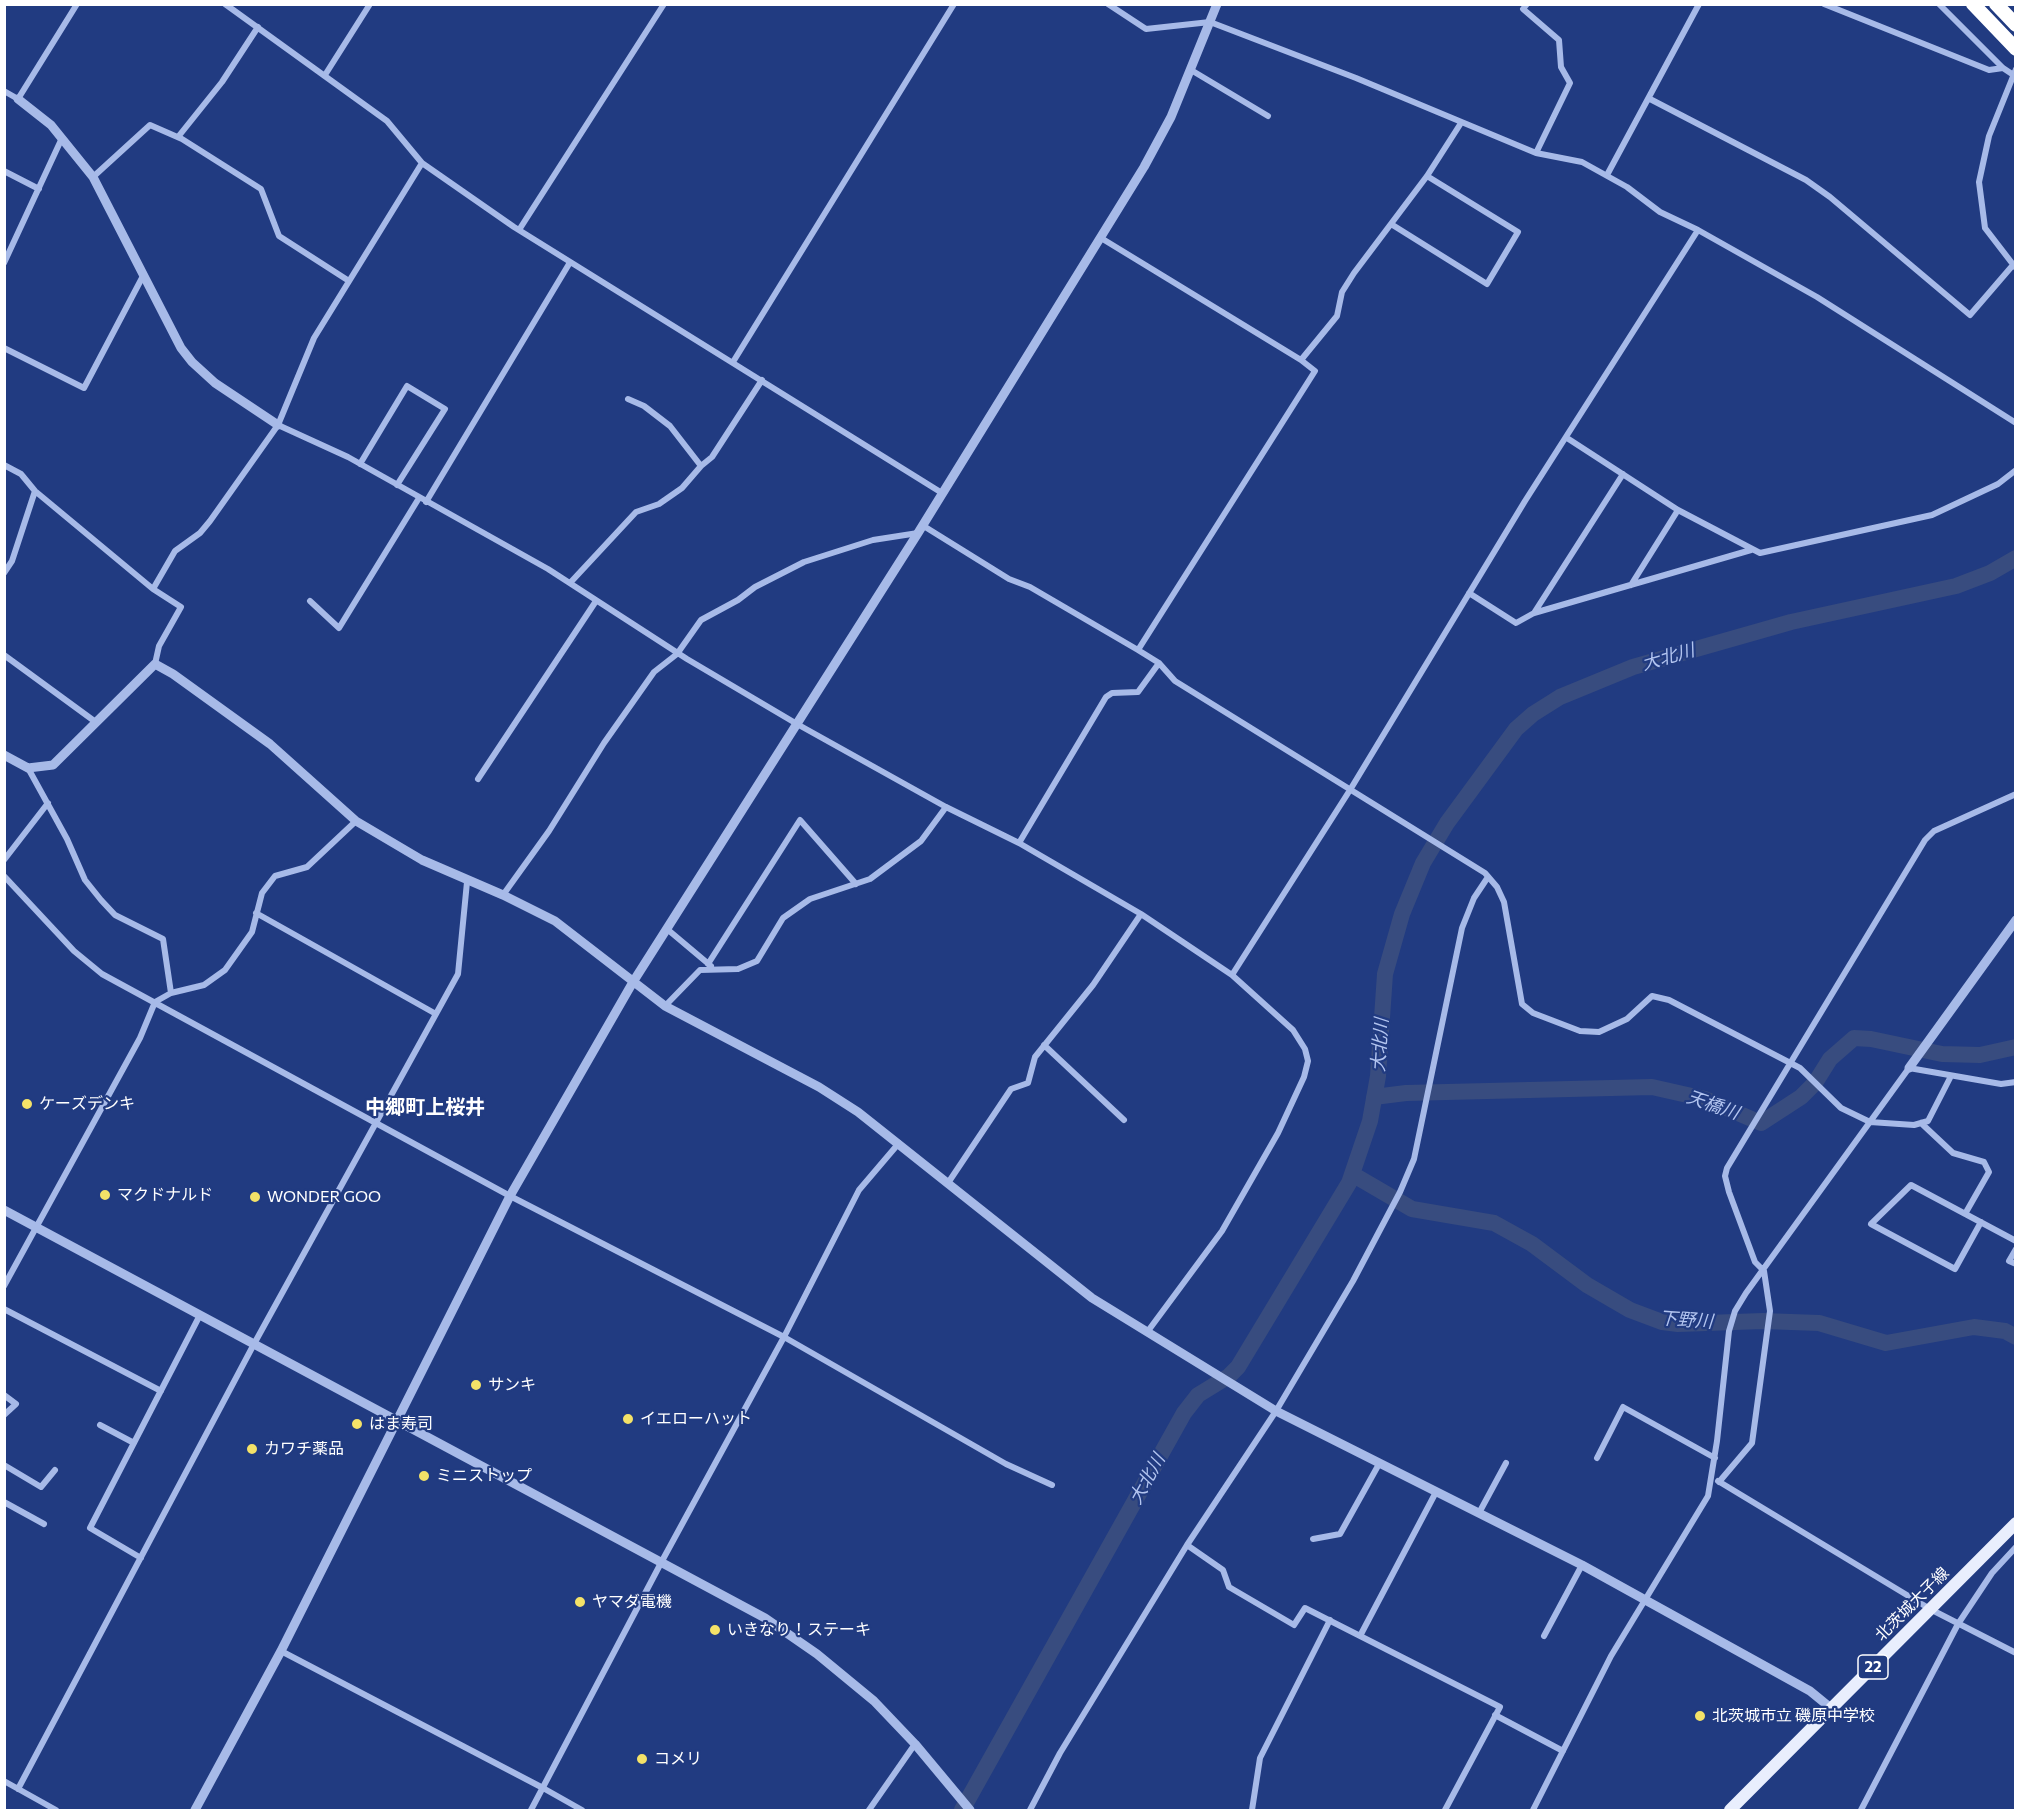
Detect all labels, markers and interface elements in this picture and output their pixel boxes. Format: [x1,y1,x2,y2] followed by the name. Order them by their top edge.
[1639,639,1697,675] water label: 大北川
[1367,1017,1393,1073] water label: 大北川
[1684,1086,1742,1124] water label: 天橋川
[39,1094,135,1114] place label: ケーズデンキ
[365,1095,485,1119] district label: 中郷町上桜井
[20,1097,34,1111] marker: ケーズデンキ
[117,1185,213,1205] place label: マクドナルド
[267,1187,381,1207] place label: WONDER GOO
[98,1188,112,1202] marker: マクドナルド
[248,1190,262,1204] marker: WONDER GOO
[1658,1307,1714,1333] water label: 下野川
[488,1375,536,1395] place label: サンキ
[469,1378,483,1392] marker: サンキ
[640,1409,752,1429] place label: イエローハット
[621,1412,635,1426] marker: イエローハット
[369,1414,433,1434] place label: はま寿司
[350,1417,364,1431] marker: はま寿司
[264,1439,344,1459] place label: カワチ薬品
[245,1442,259,1456] marker: カワチ薬品
[1124,1450,1170,1508] water label: 大北川
[436,1466,532,1486] place label: ミニストップ
[417,1469,431,1483] marker: ミニストップ
[1871,1563,1953,1645] street label: 北茨城大子線
[592,1592,672,1612] place label: ヤマダ電機
[573,1595,587,1609] marker: ヤマダ電機
[727,1620,871,1640] place label: いきなり！ステーキ
[708,1623,722,1637] marker: いきなり！ステーキ
[1858,1655,1888,1679] road number: 22
[1712,1706,1875,1726] place label: 北茨城市立 磯原中学校
[1693,1709,1707,1723] marker: 北茨城市立 磯原中学校
[654,1749,702,1769] place label: コメリ
[635,1752,649,1766] marker: コメリ

